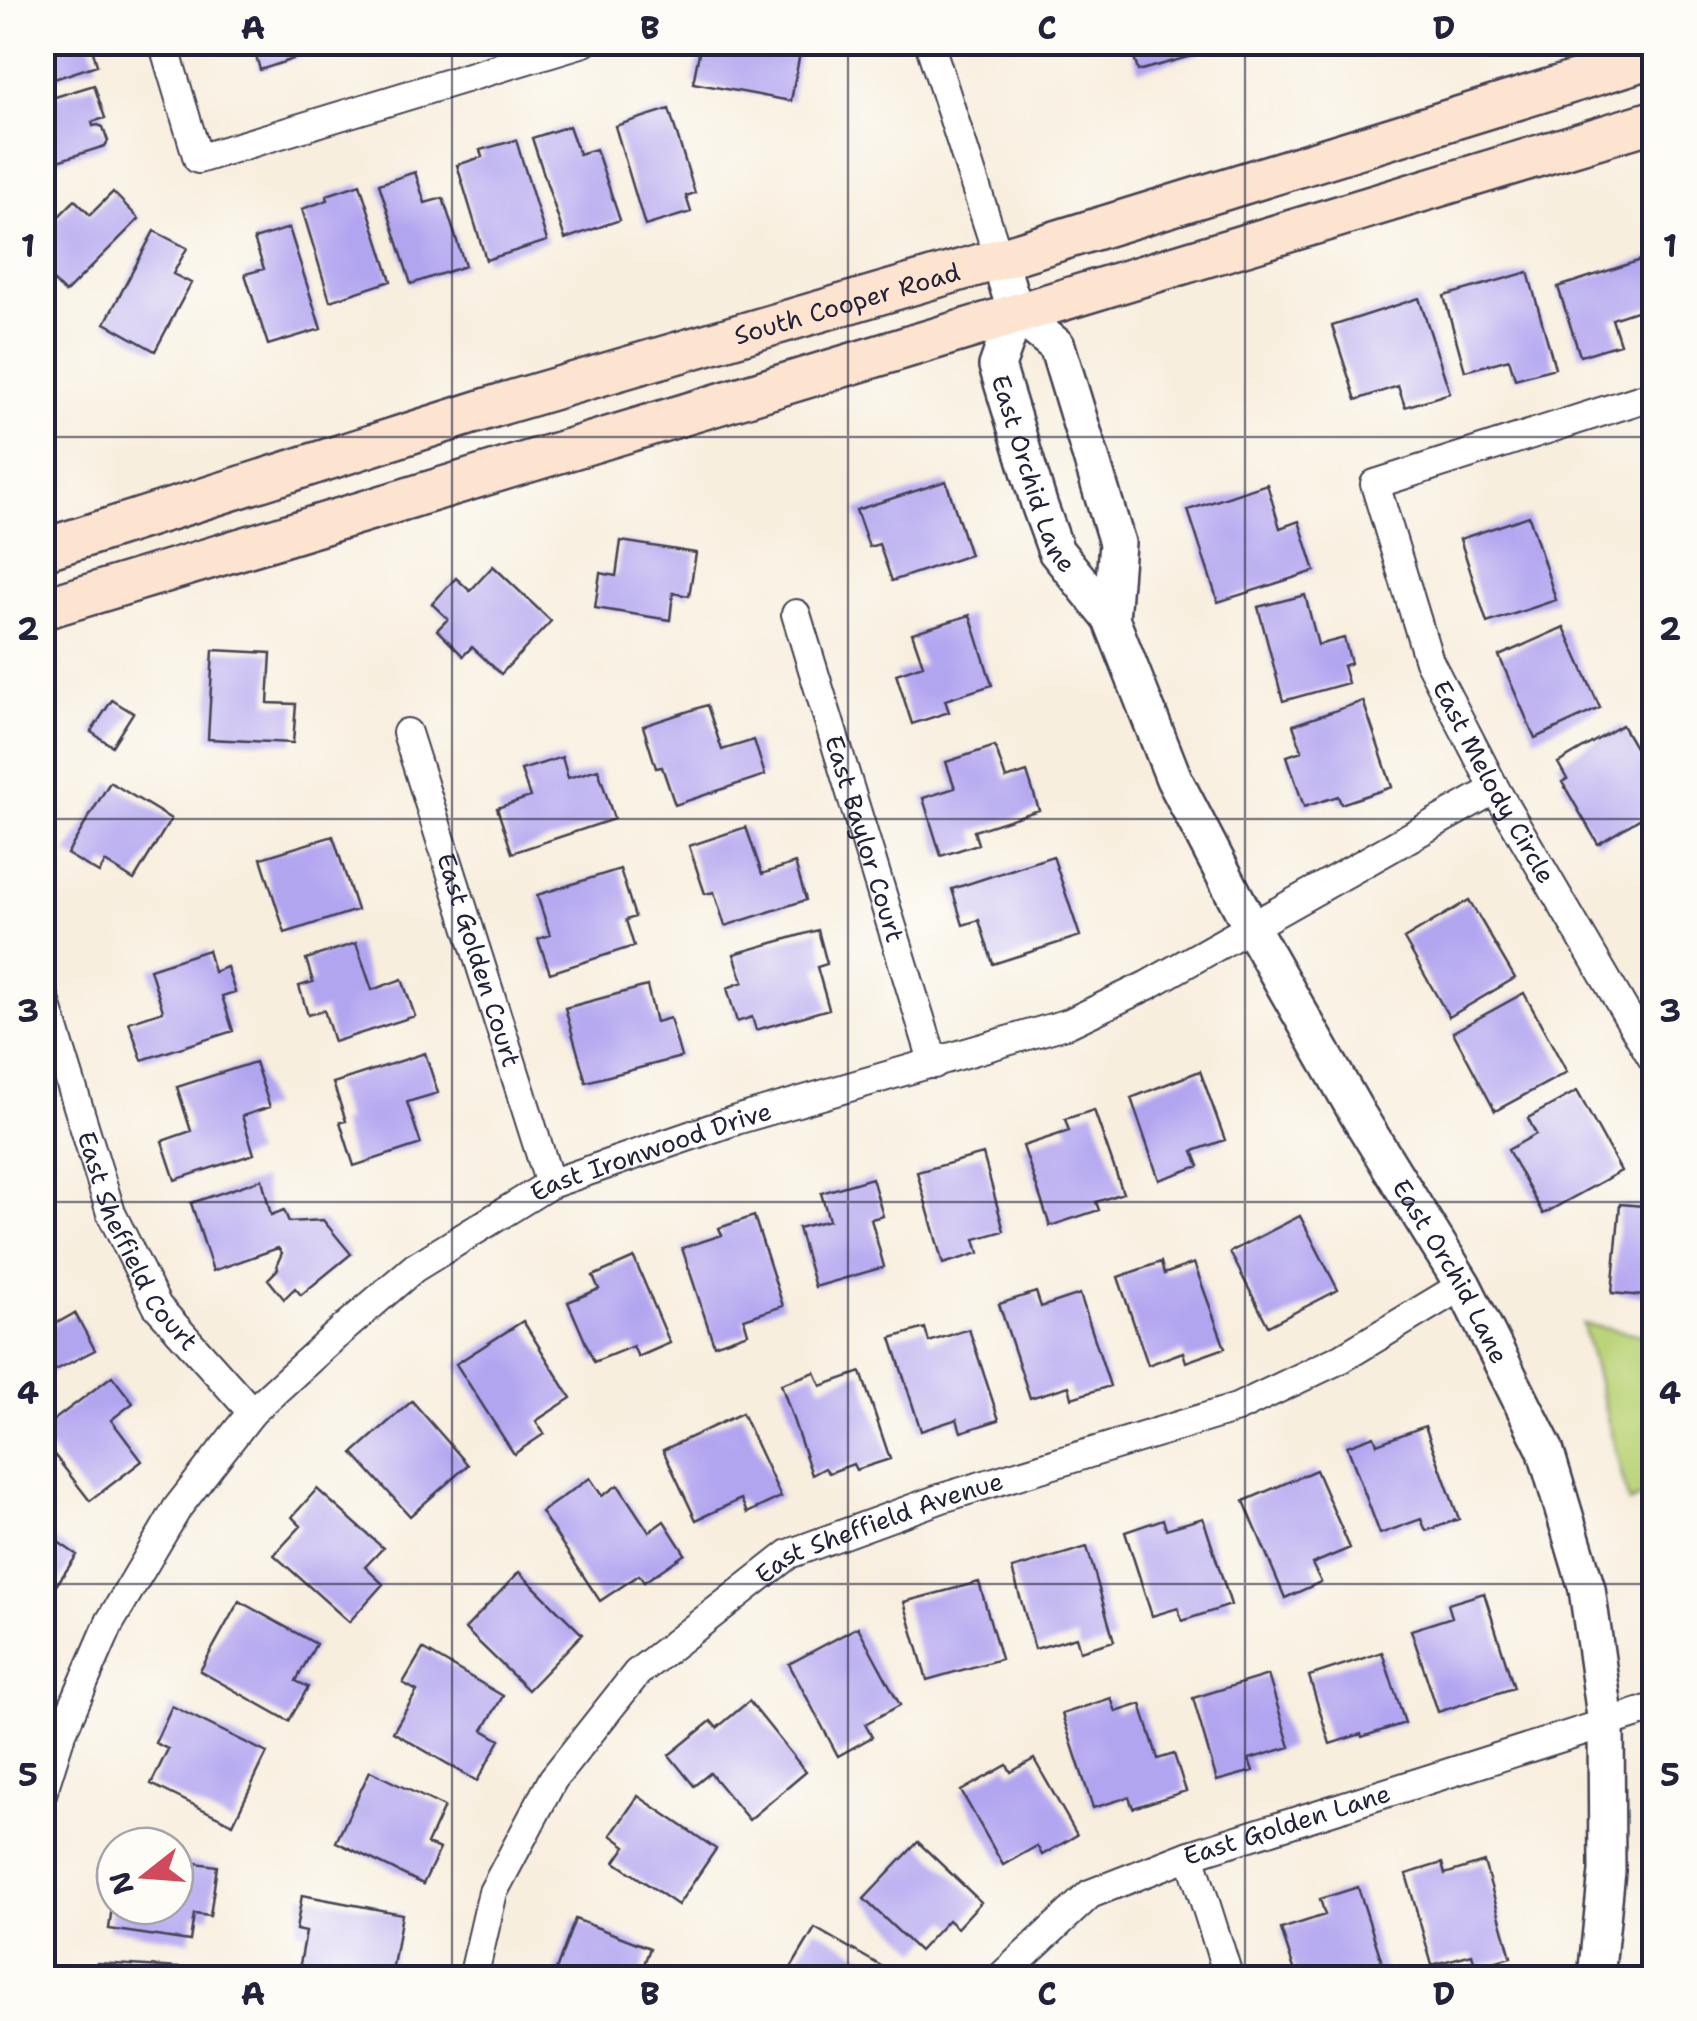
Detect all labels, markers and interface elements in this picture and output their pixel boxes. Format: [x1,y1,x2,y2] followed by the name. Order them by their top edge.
[241,6,265,49] text: A
[640,6,660,49] text: B
[1037,6,1057,49] text: C
[1433,6,1455,49] text: D
[21,224,35,267] text: 1
[1663,224,1677,267] text: 1
[730,254,964,352] street label: South Cooper Road
[984,371,1084,580] street label: East Orchid Lane
[17,607,39,650] text: 2
[1659,607,1681,650] text: 2
[1425,674,1563,889] street label: East Melody Circle
[817,731,913,946] street label: East Baylor Court
[429,849,529,1071] street label: East Golden Court
[17,989,39,1032] text: 3
[1659,989,1681,1032] text: 3
[524,1094,775,1209] street label: East Ironwood Drive
[70,1127,206,1358] street label: East Sheffield Court
[1385,1173,1517,1369] street label: East Orchid Lane
[17,1371,39,1414] text: 4
[1659,1371,1681,1414] text: 4
[748,1463,1007,1591] street label: East Sheffield Avenue
[18,1753,38,1796] text: 5
[1660,1753,1680,1796] text: 5
[1179,1776,1394,1873] street label: East Golden Lane
[95,1826,195,1926] north arrow
[100,1867,143,1899] text: N
[241,1972,265,2015] text: A
[640,1972,660,2015] text: B
[1037,1972,1057,2015] text: C
[1433,1972,1455,2015] text: D

